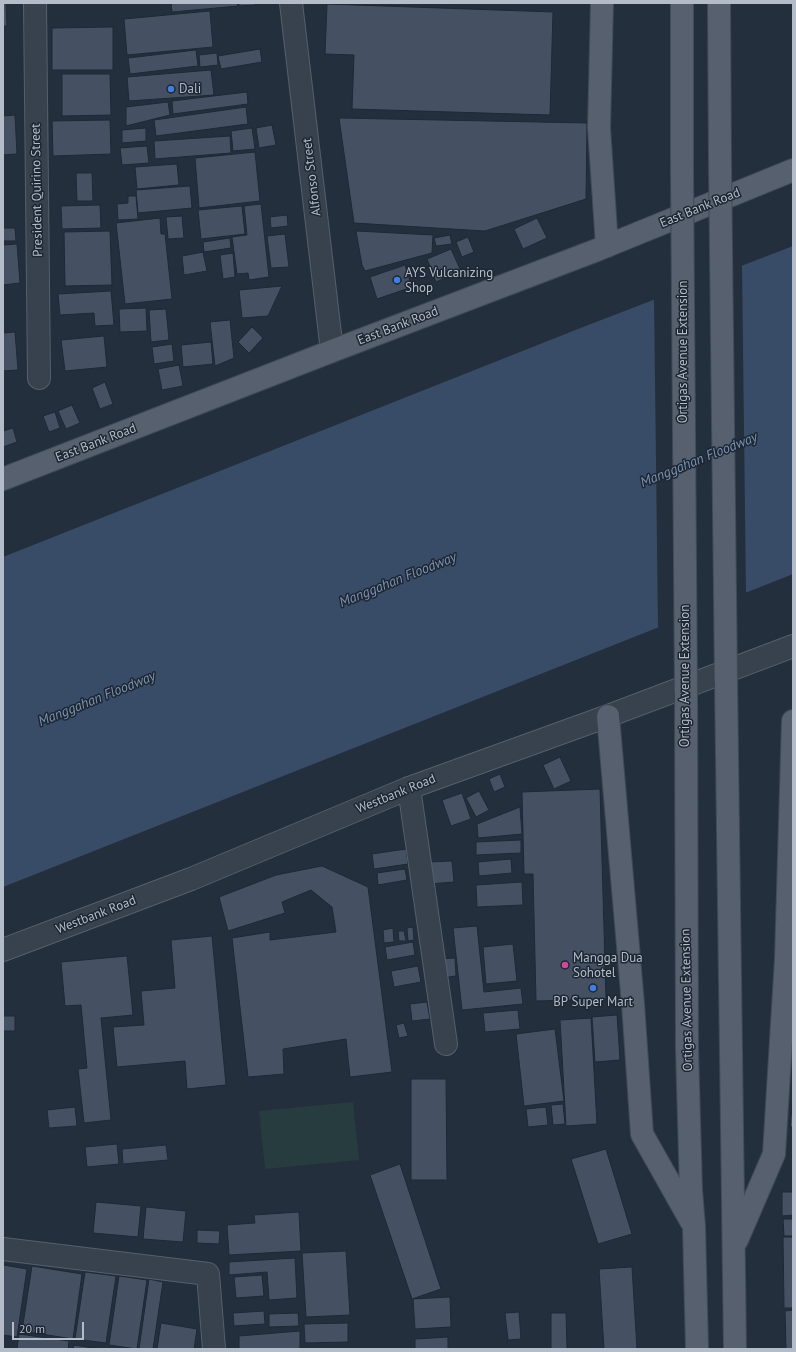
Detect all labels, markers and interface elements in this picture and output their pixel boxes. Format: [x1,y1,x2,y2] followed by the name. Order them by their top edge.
[179,81,201,97] place label: Dali
[166,84,176,94] marker: Dali
[28,123,46,257] street label: President Quirino Street
[299,137,325,217] street label: Alfonso Street
[658,185,742,231] street label: East Bank Road
[405,265,493,296] place label: AYS Vulcanizing Shop
[392,275,402,285] marker: AYS Vulcanizing Shop
[675,281,691,423] street label: Ortigas Avenue Extension
[355,303,441,349] street label: East Bank Road
[53,420,139,466] street label: East Bank Road
[638,429,760,491] water label: Manggahan Floodway
[337,549,459,611] water label: Manggahan Floodway
[677,605,693,747] street label: Ortigas Avenue Extension
[36,668,158,730] water label: Manggahan Floodway
[354,771,438,817] street label: Westbank Road
[54,893,138,937] street label: Westbank Road
[678,929,696,1071] street label: Ortigas Avenue Extension
[573,950,643,981] place label: Mangga Dua Sohotel
[560,960,570,970] marker: Mangga Dua Sohotel
[588,983,598,993] marker: BP Super Mart
[553,994,633,1010] place label: BP Super Mart
[14,1314,86,1340] scale bar
[19,1321,45,1336] text: 20 m

